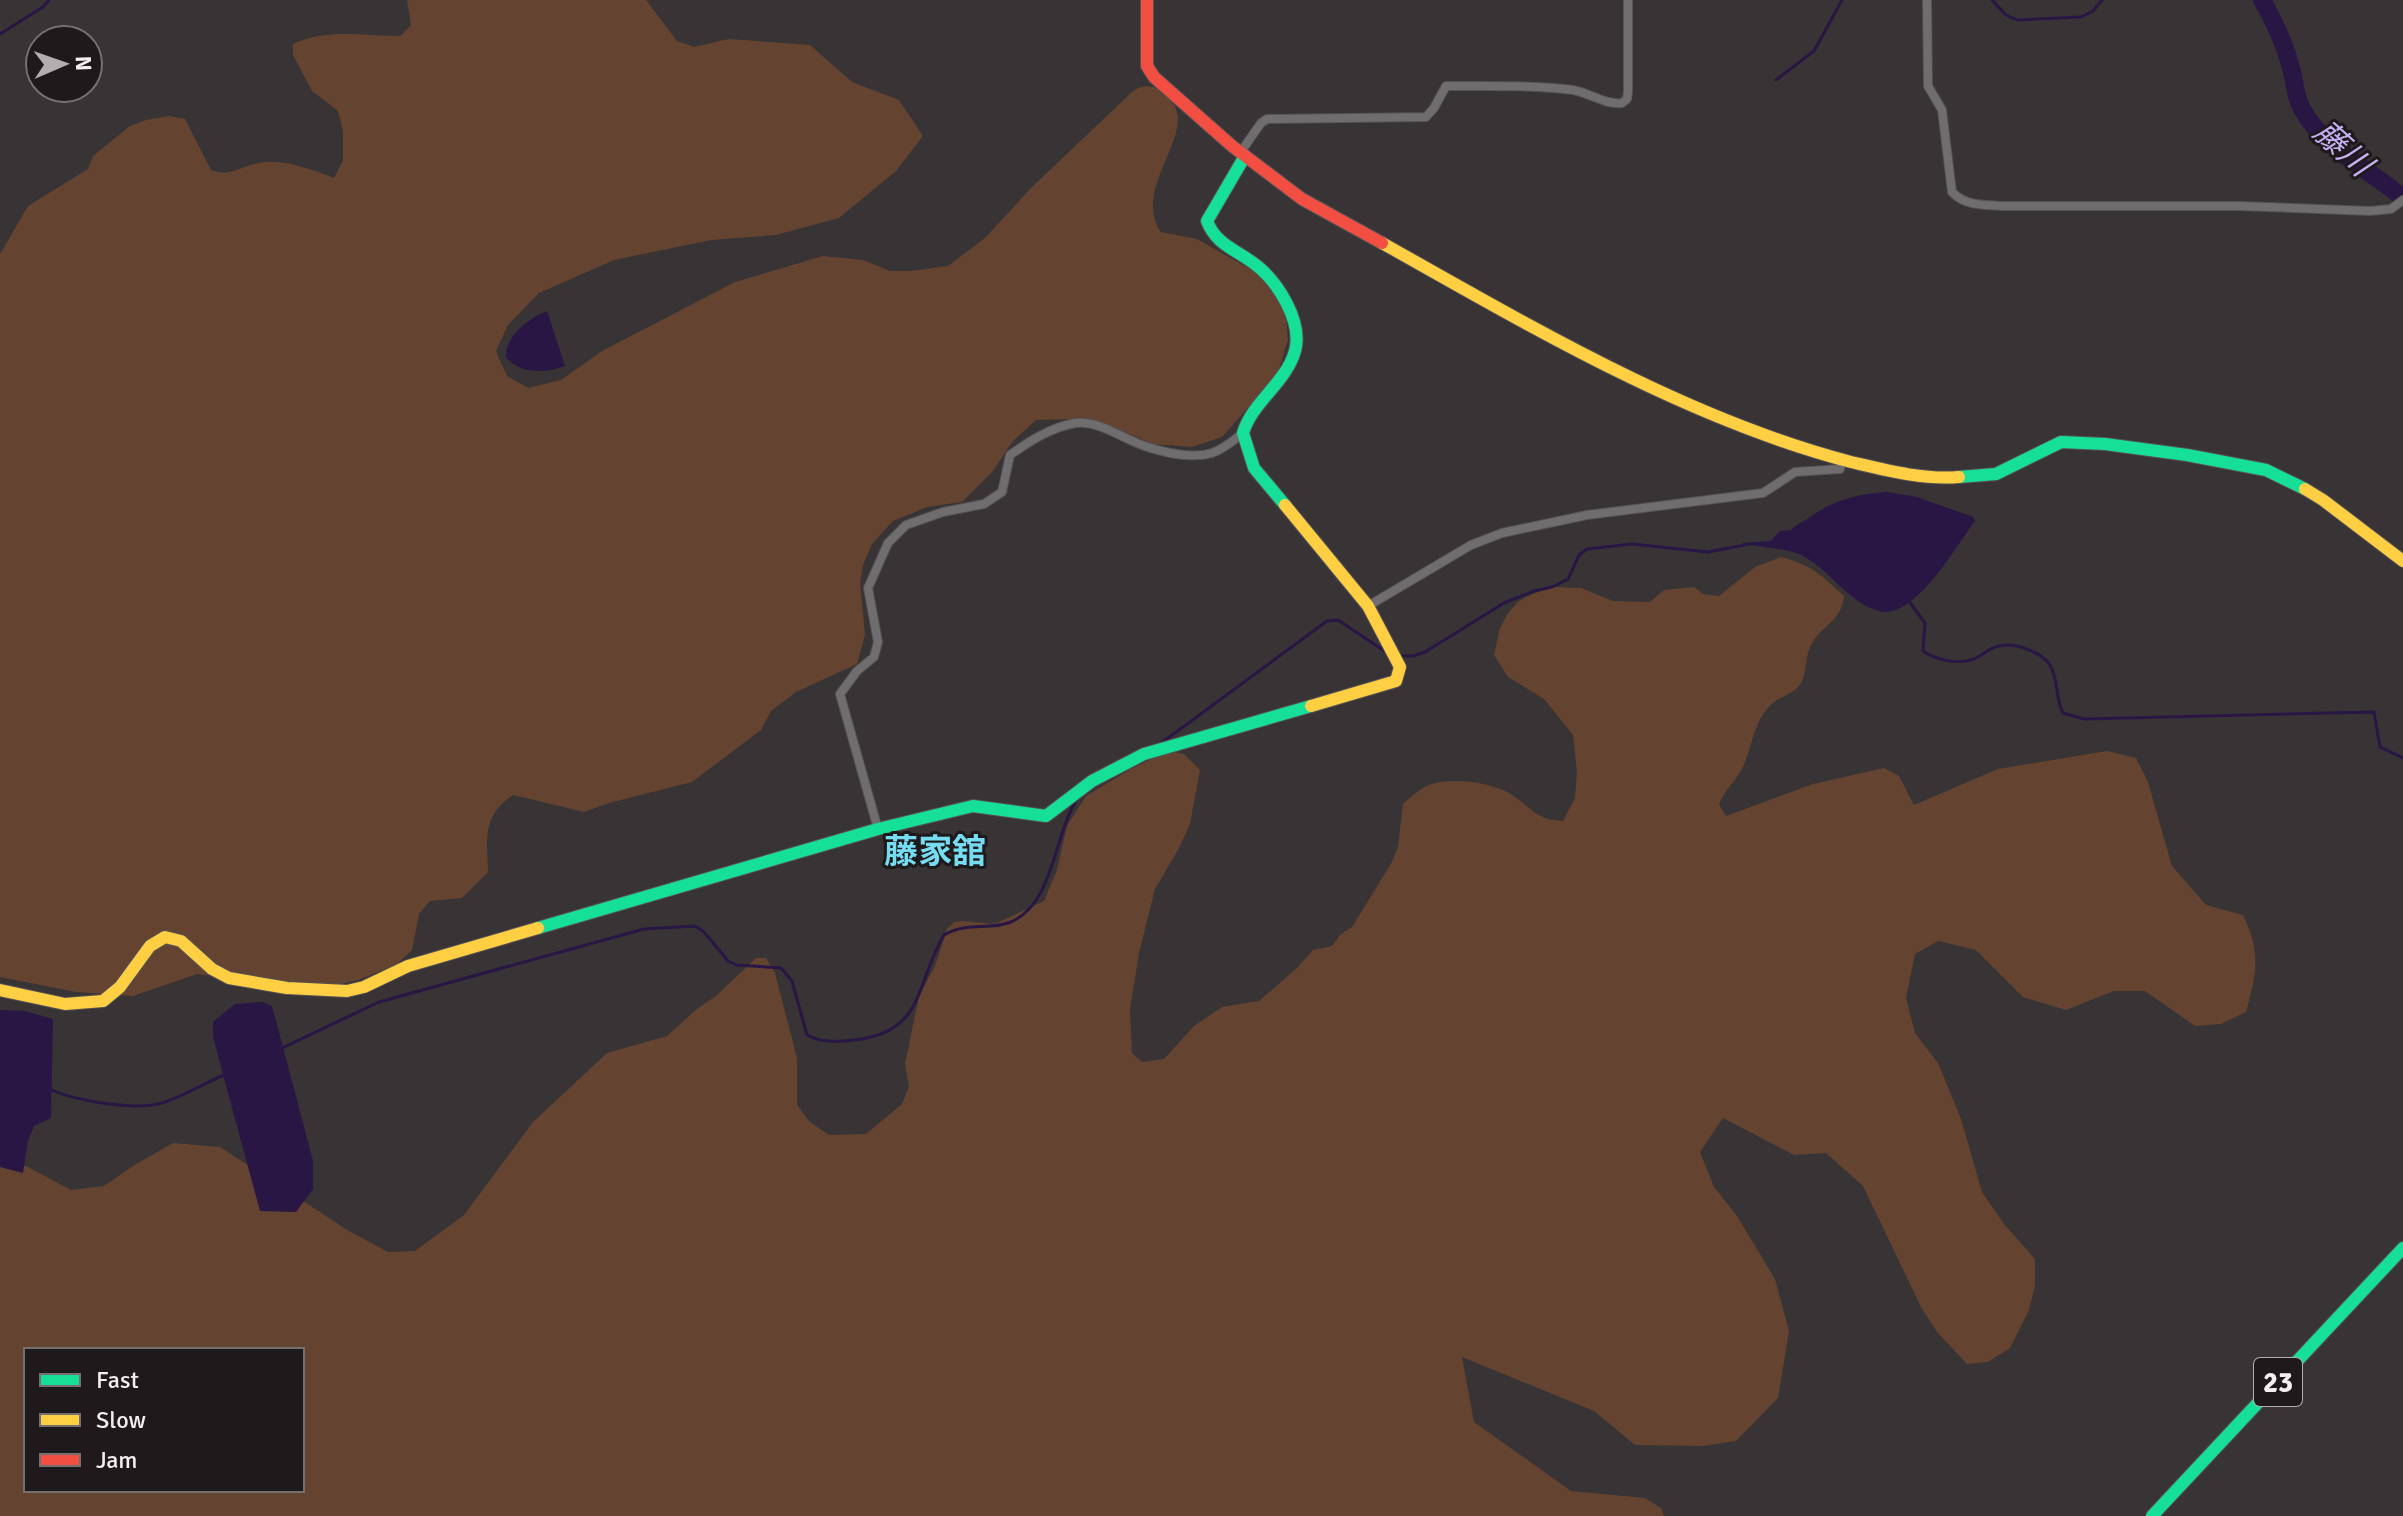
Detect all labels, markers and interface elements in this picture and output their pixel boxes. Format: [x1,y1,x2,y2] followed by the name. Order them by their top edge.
[24,24,104,104] north arrow
[70,55,97,71] text: N
[2306,112,2382,186] water label: 藤川
[884,831,986,873] district label: 藤家舘
[24,1348,304,1492] legend
[2254,1358,2302,1406] road number: 23
[96,1365,139,1395] text: Fast
[96,1405,146,1435] text: Slow
[96,1445,137,1475] text: Jam

